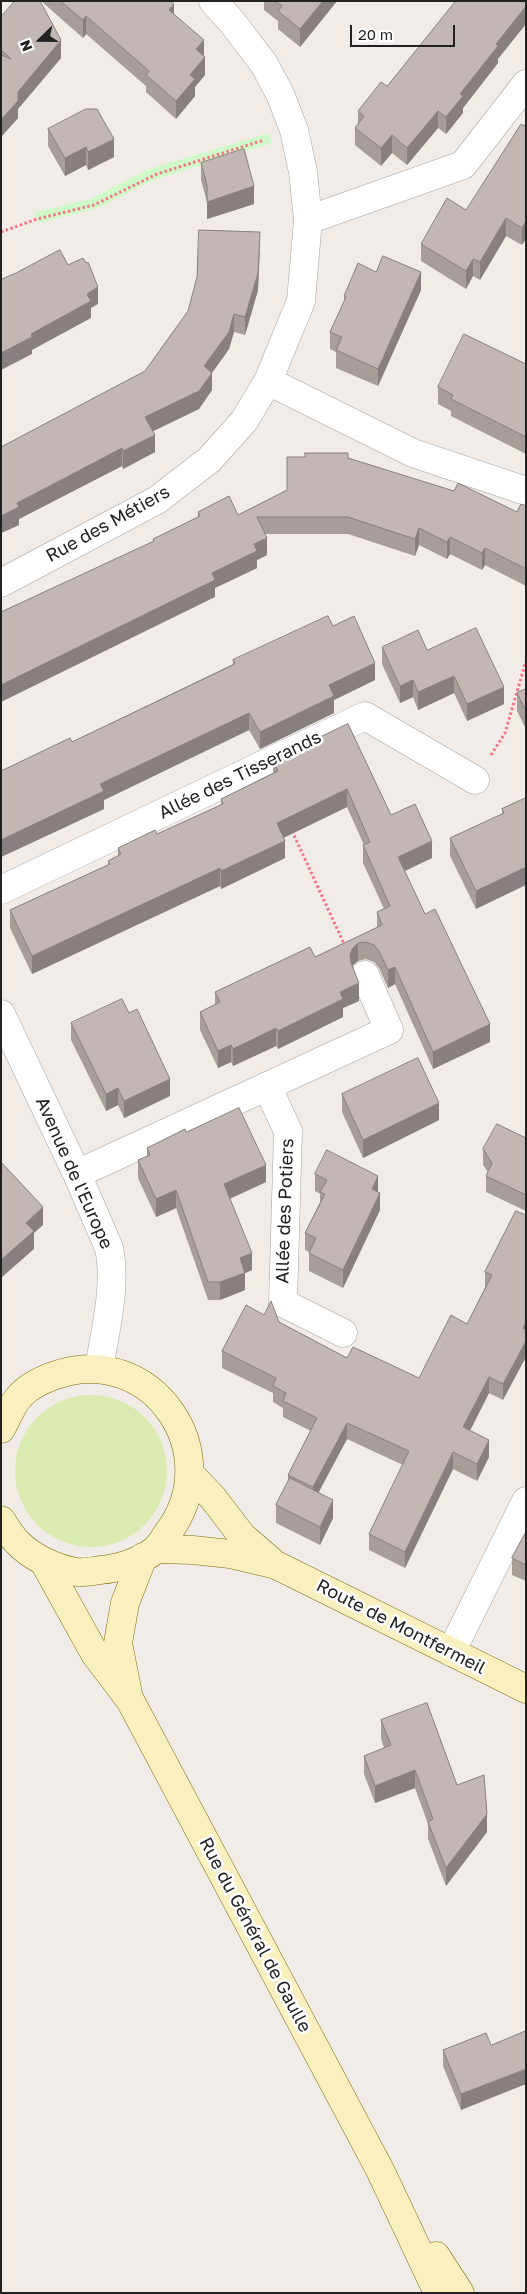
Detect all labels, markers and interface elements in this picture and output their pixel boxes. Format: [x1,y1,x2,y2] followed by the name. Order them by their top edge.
[15,15,65,65] north arrow
[352,15,457,47] scale bar
[358,25,393,43] text: 20 m
[16,38,36,54] text: N
[42,481,174,567] street label: Rue des Métiers
[155,726,325,824] street label: Allée des Tisserands
[31,1094,117,1252] street label: Avenue de l'Europe
[272,1138,298,1284] street label: Allée des Potiers
[313,1575,489,1679] street label: Route de Montfermeil
[194,1834,316,2036] street label: Rue du Général de Gaulle

